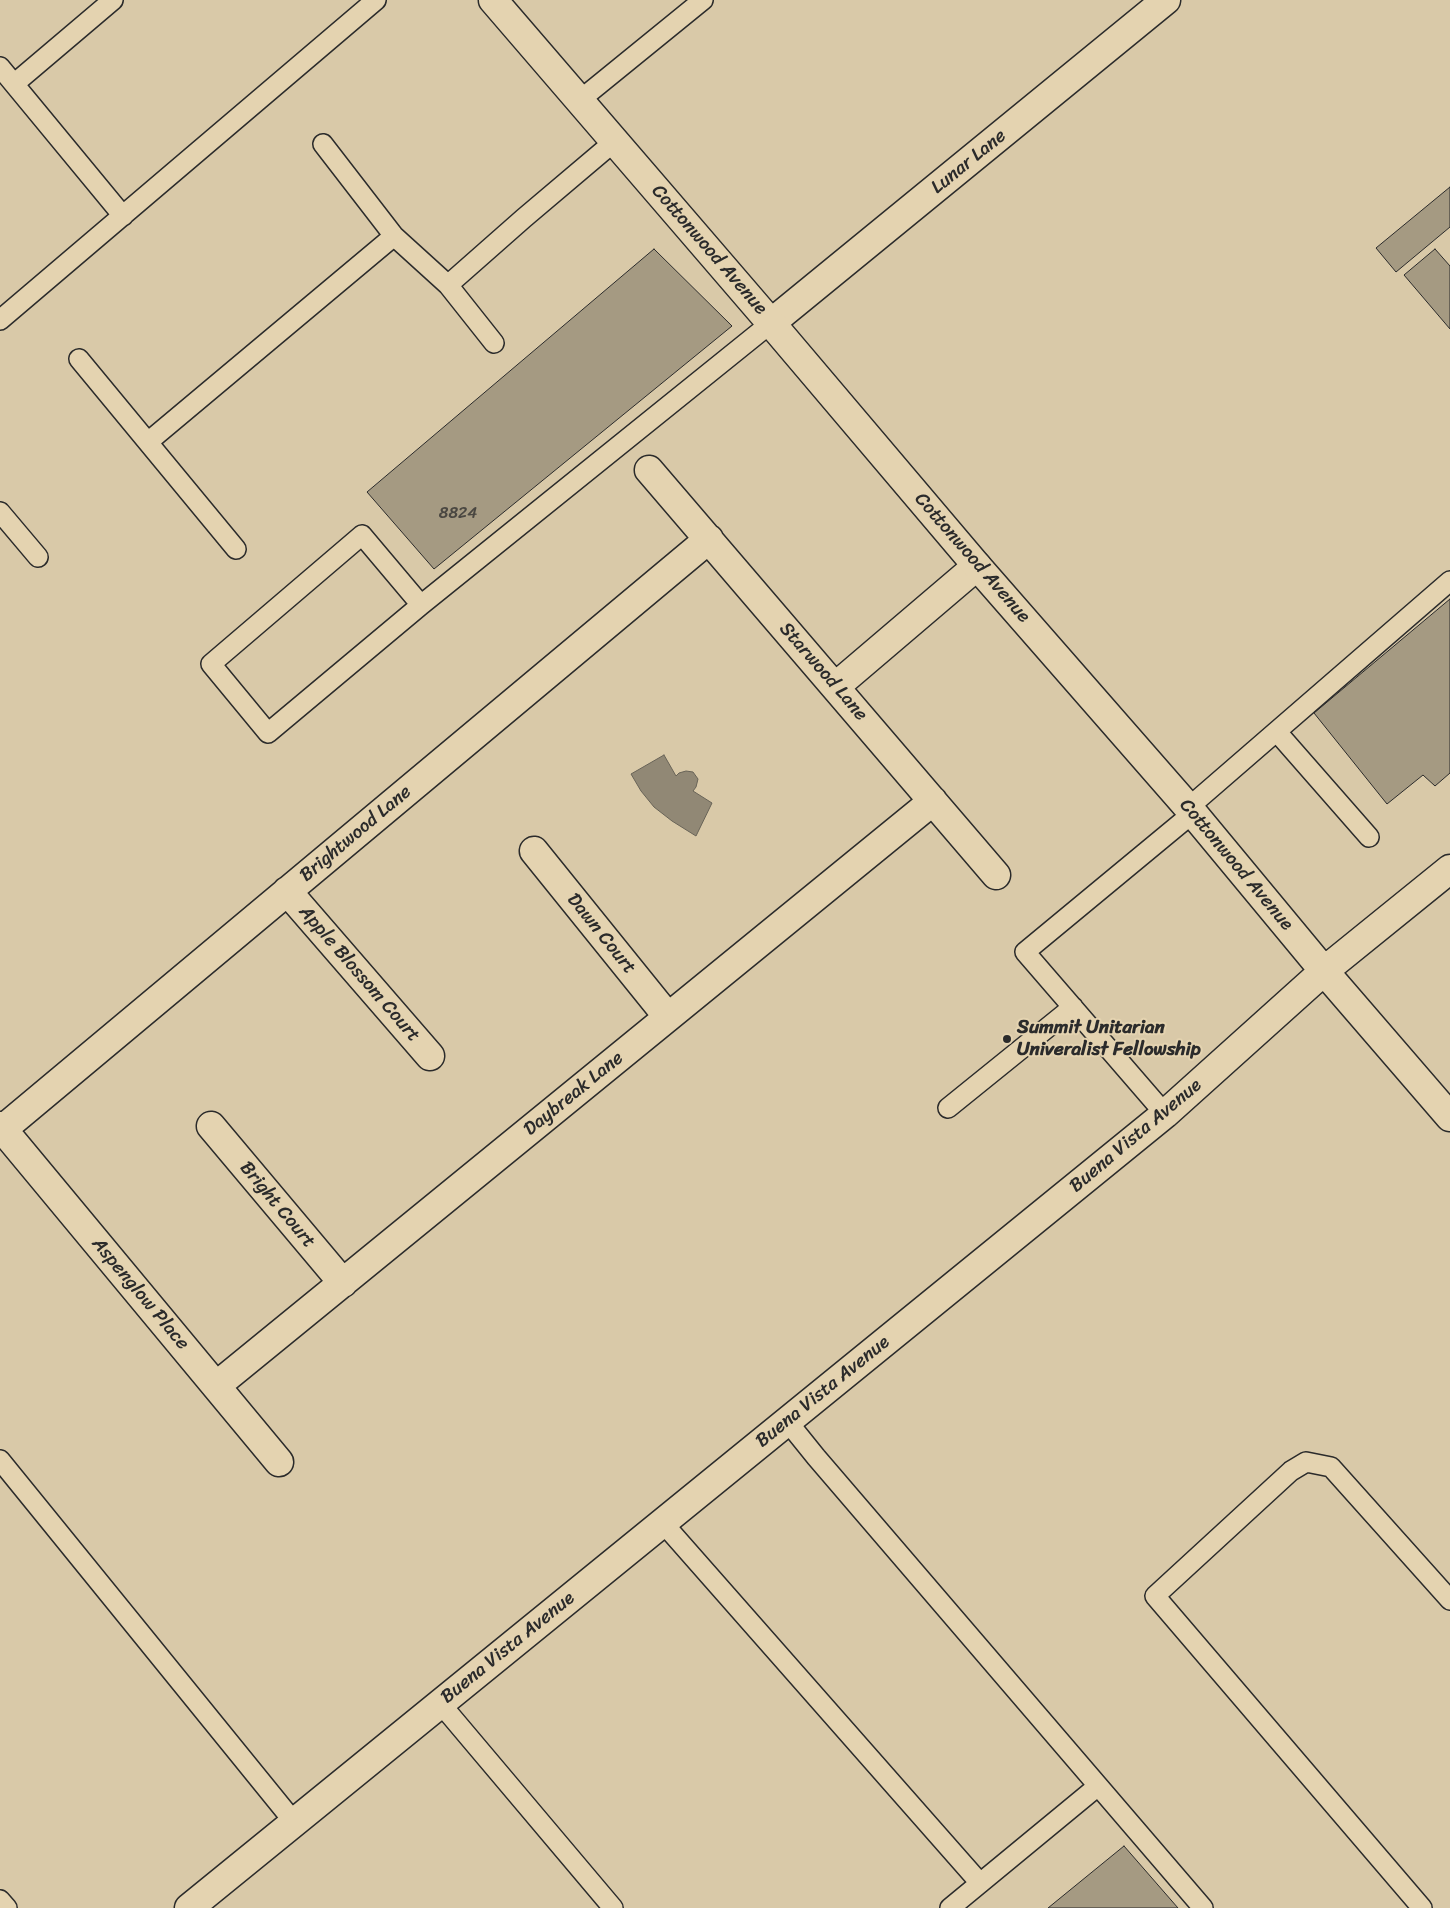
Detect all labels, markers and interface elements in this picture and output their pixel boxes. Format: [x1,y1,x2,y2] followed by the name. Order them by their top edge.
[927,125,1011,199] street label: Lunar Lane
[646,180,772,320] street label: Cottonwood Avenue
[909,488,1035,628] street label: Cottonwood Avenue
[439,504,477,524] house number: 8824
[774,618,872,726] street label: Starwood Lane
[296,781,416,887] street label: Brightwood Lane
[1174,795,1298,935] street label: Cottonwood Avenue
[562,889,640,979] street label: Dawn Court
[294,901,424,1047] street label: Apple Blossom Court
[1017,1017,1201,1061] place label: Summit Unitarian Univeralist Fellowship
[1001,1033,1013,1045] marker: Summit Unitarian Univeralist Fellowship
[520,1047,628,1141] street label: Daybreak Lane
[1065,1074,1207,1198] street label: Buena Vista Avenue
[234,1157,320,1253] street label: Bright Court
[86,1233,194,1355] street label: Aspenglow Place
[752,1331,894,1453] street label: Buena Vista Avenue
[437,1587,579,1709] street label: Buena Vista Avenue

